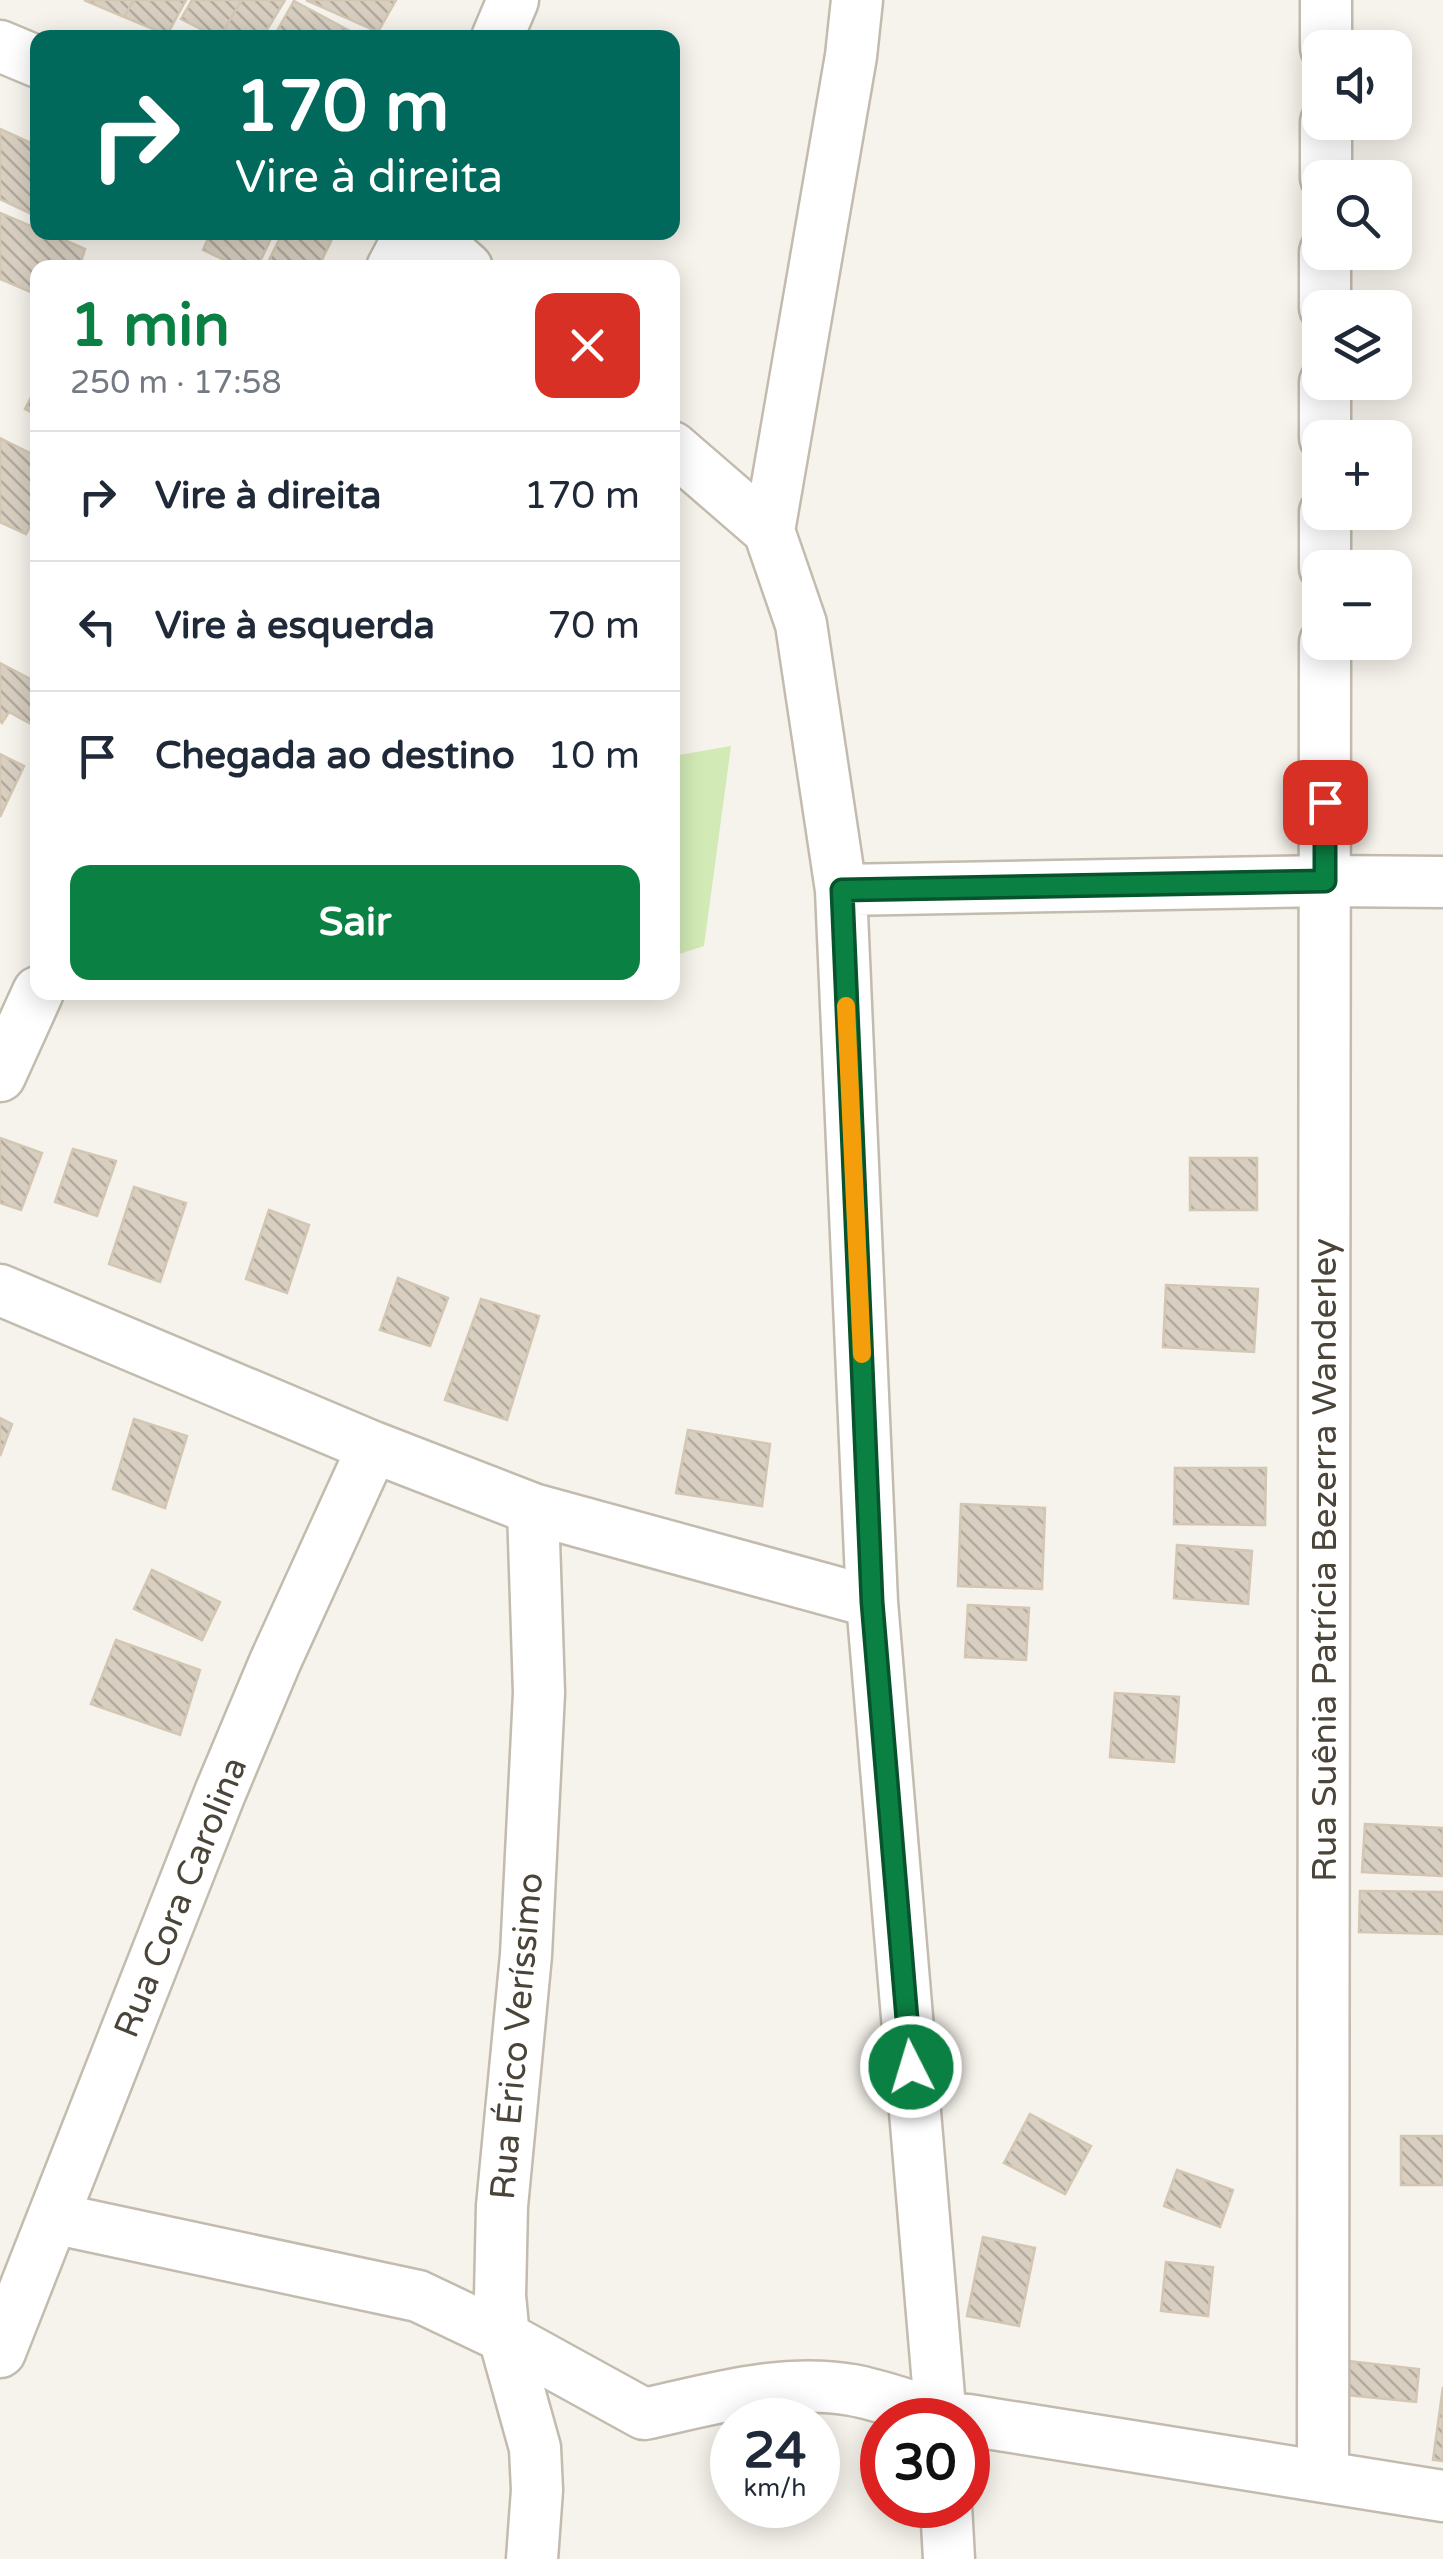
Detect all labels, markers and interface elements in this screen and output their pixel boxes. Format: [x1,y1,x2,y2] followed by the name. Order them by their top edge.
[1302,30,1412,660] map controls
[1302,30,1412,140] button: sound
[235,66,449,150] text: 170 m
[70,70,200,200] icon: right
[235,151,503,205] text: Vire à direita
[1302,160,1412,270] button: search
[70,290,230,362] text: 1 min
[1302,290,1412,400] button: layers
[535,293,640,398] button: close
[70,364,282,402] text: 250 m · 17:58
[1302,420,1412,530] button: +
[70,469,125,524] icon: right
[155,473,381,519] text: Vire à direita
[524,473,640,519] text: 170 m
[1302,550,1412,660] button: −
[70,599,125,654] icon: left
[155,603,435,649] text: Vire à esquerda
[548,603,640,649] text: 70 m
[70,729,125,784] icon: arrive
[155,733,515,779] text: Chegada ao destino
[548,733,640,779] text: 10 m
[1283,760,1368,845] pin
[1298,775,1353,830] icon: arrive
[70,865,640,980] button: Sair
[1304,1238,1346,1882] street label: Rua Suênia Patrícia Bezerra Wanderley
[105,1751,256,2044] street label: Rua Cora Carolina
[482,1871,552,2201] street label: Rua Érico Veríssimo
[859,2015,963,2119] position arrow
[860,2398,990,2528] speed limit sign: 30
[744,2421,806,2481] text: 24
[744,2473,806,2503] text: km/h

